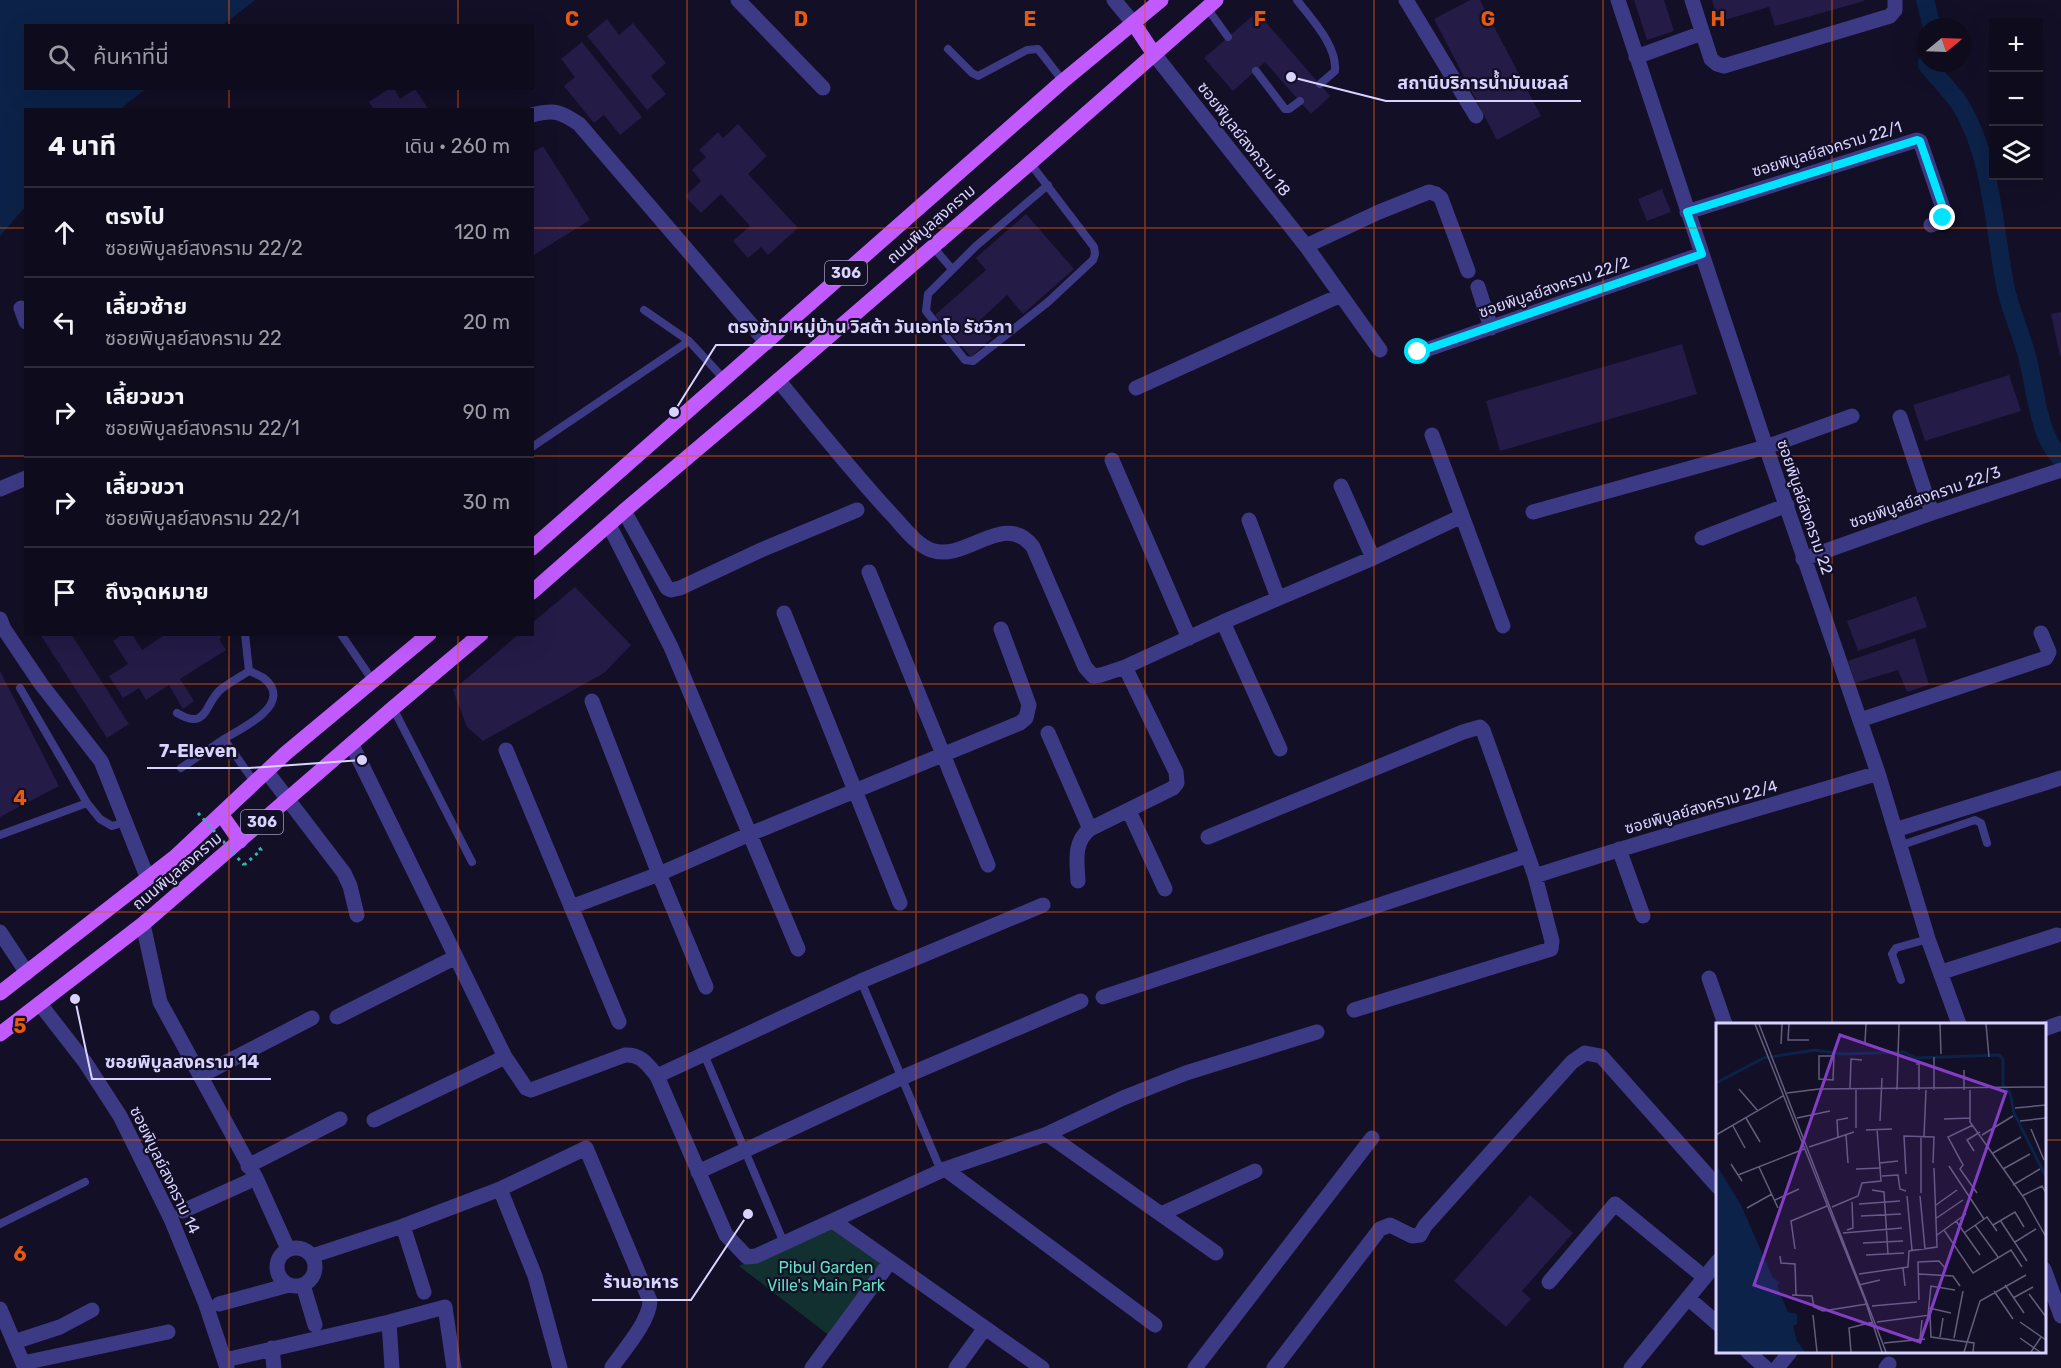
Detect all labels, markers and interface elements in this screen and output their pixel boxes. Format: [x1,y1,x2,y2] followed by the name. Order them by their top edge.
[565,7,579,31] text: C
[794,7,808,31] text: D
[1024,7,1036,31] text: E
[1254,7,1266,31] text: F
[1481,7,1495,31] text: G
[1711,7,1725,31] text: H
[1917,18,1971,72] north arrow
[1989,18,2043,180] map controls
[1989,18,2043,72] button: +
[24,24,534,90] search box
[45,41,78,74] icon: search
[93,43,169,70] text: ค้นหาที่นี่
[1386,65,1581,101] callout: สถานีบริการน้ำมันเชลล์
[1397,70,1569,94] text: สถานีบริการน้ำมันเชลล์
[1989,72,2043,126] button: −
[1194,78,1294,200] street label: ซอยพิบูลย์สงคราม 18
[1750,117,1904,181] street label: ซอยพิบูลย์สงคราม 22/1
[1989,126,2043,180] button: layers
[48,131,116,162] text: 4 นาที
[404,134,510,158] text: เดิน · 260 m
[883,180,979,268] street label: ถนนพิบูลสงคราม
[105,203,165,230] text: ตรงไป
[1929,204,1955,230] route end
[48,216,81,249] icon: ahead
[454,220,510,244] text: 120 m
[105,236,303,260] text: ซอยพิบูลย์สงคราม 22/2
[1476,252,1632,322] street label: ซอยพิบูลย์สงคราม 22/2
[825,261,867,285] road number: 306
[105,293,187,320] text: เลี้ยวซ้าย
[48,306,81,339] icon: left
[716,309,1025,345] callout: ตรงข้าม หมู่บ้าน วิสต้า วันเอทโอ รัชวิภา
[463,310,510,334] text: 20 m
[728,316,1012,338] text: ตรงข้าม หมู่บ้าน วิสต้า วันเอทโอ รัชวิภา
[105,326,282,350] text: ซอยพิบูลย์สงคราม 22
[1404,338,1430,364] route start
[105,383,185,410] text: เลี้ยวขวา
[48,396,81,429] icon: right
[463,400,510,424] text: 90 m
[105,416,300,440] text: ซอยพิบูลย์สงคราม 22/1
[1773,437,1837,577] street label: ซอยพิบูลย์สงคราม 22
[1847,462,2003,532] street label: ซอยพิบูลย์สงคราม 22/3
[105,473,185,500] text: เลี้ยวขวา
[48,486,81,519] icon: right
[463,490,510,514] text: 30 m
[105,506,300,530] text: ซอยพิบูลย์สงคราม 22/1
[48,576,81,609] icon: arrive
[105,578,209,605] text: ถึงจุดหมาย
[147,732,249,768] callout: 7-Eleven
[159,740,237,762] text: 7-Eleven
[1622,776,1780,838] street label: ซอยพิบูลย์สงคราม 22/4
[13,786,27,810] text: 4
[241,810,283,834] road number: 306
[128,828,226,914] street label: ถนนพิบูลสงคราม
[14,1014,27,1038] text: 5
[1716,1023,2046,1353] inset map
[92,1043,271,1079] callout: ซอยพิบูลสงคราม 14
[105,1051,259,1073] text: ซอยพิบูลสงคราม 14
[126,1103,204,1237] street label: ซอยพิบูลย์สงคราม 14
[13,1242,27,1266] text: 6
[767,1258,886,1295] park label: Pibul Garden Ville's Main Park
[592,1264,691,1300] callout: ร้านอาหาร
[603,1271,679,1293] text: ร้านอาหาร

